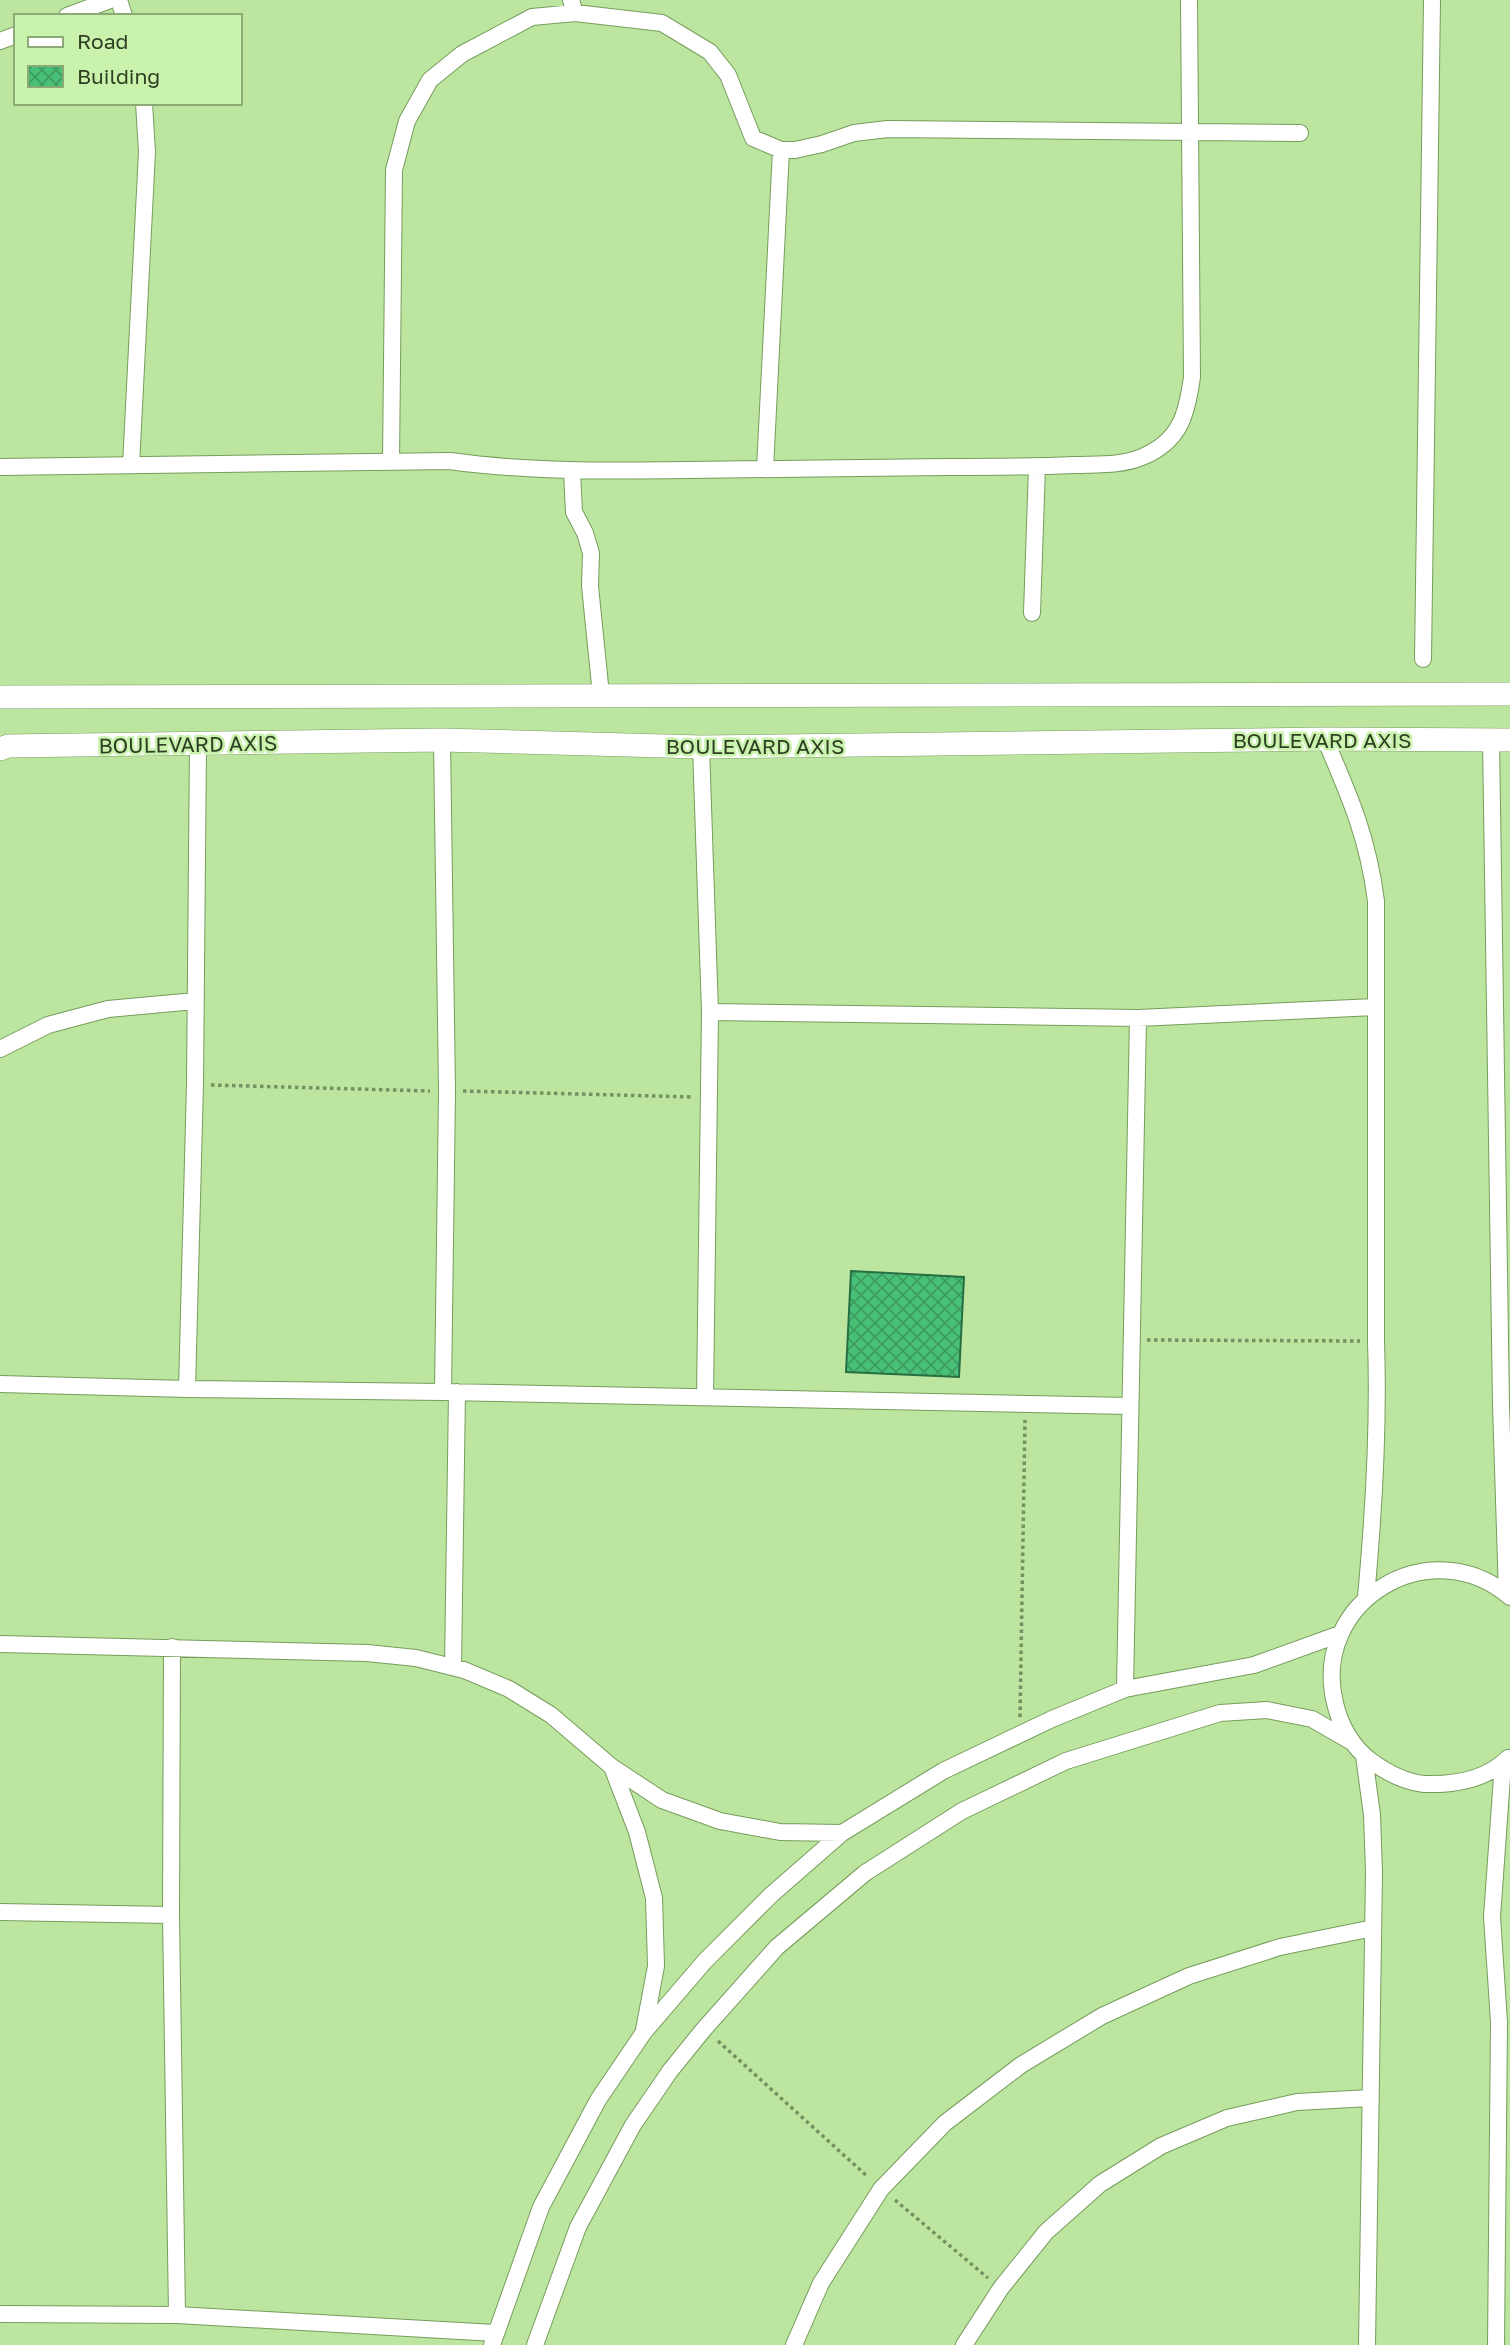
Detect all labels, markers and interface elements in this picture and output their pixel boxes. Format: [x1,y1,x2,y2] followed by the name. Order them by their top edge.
[14,14,242,105] legend
[77,28,128,54] text: Road
[77,63,160,89] text: Building
[1233,727,1411,753] street label: BOULEVARD AXIS
[98,729,278,759] street label: BOULEVARD AXIS
[666,733,844,759] street label: BOULEVARD AXIS

